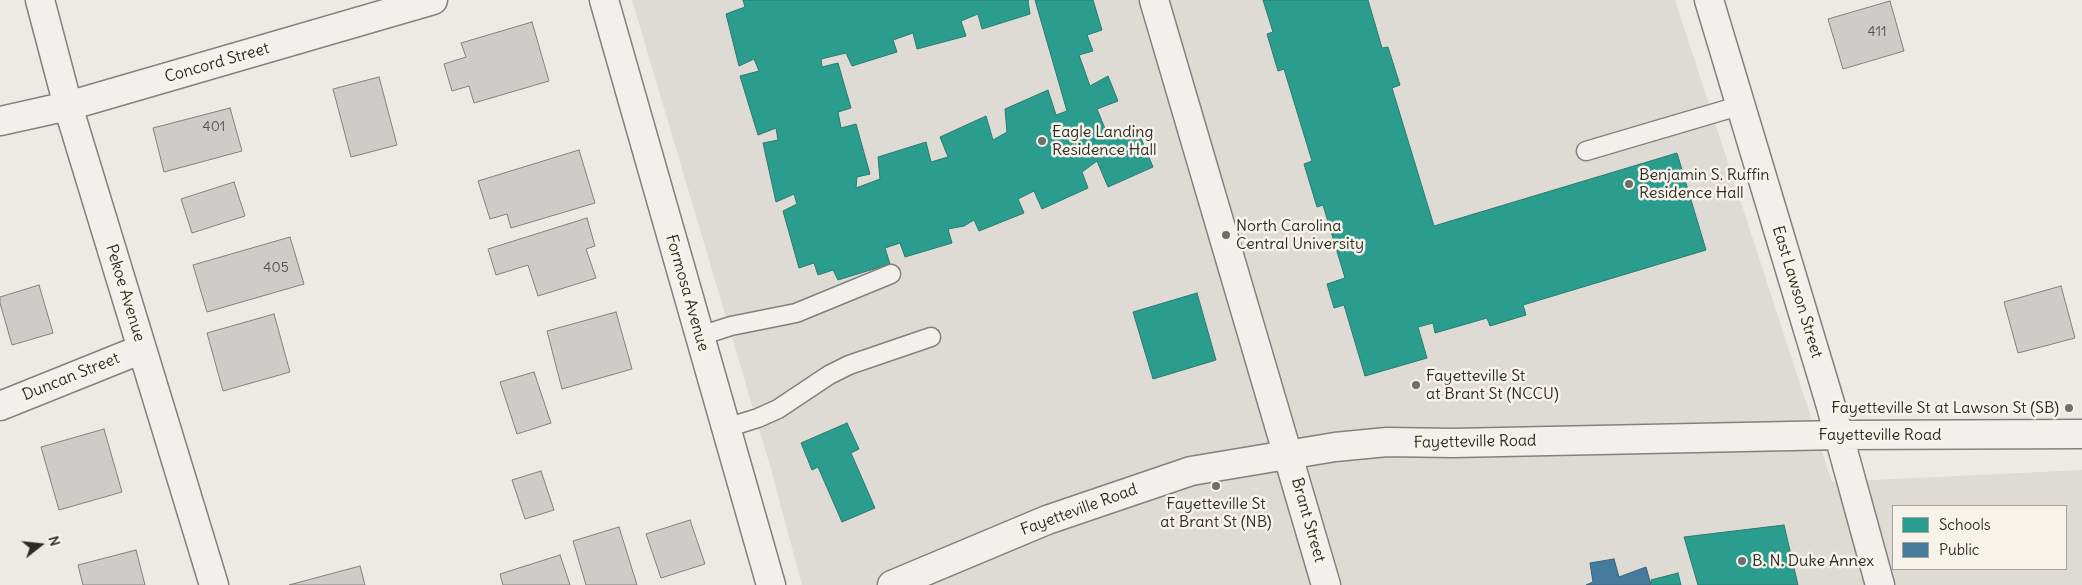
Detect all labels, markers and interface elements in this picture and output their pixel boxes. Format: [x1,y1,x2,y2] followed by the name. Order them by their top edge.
[1867,24,1887,40] house number: 411
[162,39,272,87] street label: Concord Street
[203,119,225,135] house number: 401
[1052,122,1157,160] place label: Eagle Landing Residence Hall
[1036,135,1048,147] marker: Eagle Landing Residence Hall
[1639,165,1770,203] place label: Benjamin S. Ruffin Residence Hall
[1623,178,1635,190] marker: Benjamin S. Ruffin Residence Hall
[1236,216,1364,254] place label: North Carolina Central University
[1768,224,1826,360] street label: East Lawson Street
[1220,229,1232,241] marker: North Carolina Central University
[661,232,713,354] street label: Formosa Avenue
[101,242,149,344] street label: Pekoe Avenue
[263,260,289,276] house number: 405
[20,349,122,405] street label: Duncan Street
[1426,366,1559,404] place label: Fayetteville St at Brant St (NCCU)
[1410,379,1422,391] marker: Fayetteville St at Brant St (NCCU)
[1831,398,2059,418] place label: Fayetteville St at Lawson St (SB)
[2063,402,2075,414] marker: Fayetteville St at Lawson St (SB)
[1819,425,1941,445] street label: Fayetteville Road
[1413,431,1537,453] street label: Fayetteville Road
[1287,476,1329,564] street label: Brant Street
[1018,480,1140,540] street label: Fayetteville Road
[1210,480,1222,492] marker: Fayetteville St at Brant St (NB)
[1160,494,1272,532] place label: Fayetteville St at Brant St (NB)
[1892,505,2067,570] legend
[1939,515,1991,534] text: Schools
[15,520,65,570] north arrow
[44,534,64,548] text: N
[1939,540,1979,559] text: Public
[1752,551,1874,571] place label: B. N. Duke Annex
[1736,555,1748,567] marker: B. N. Duke Annex

